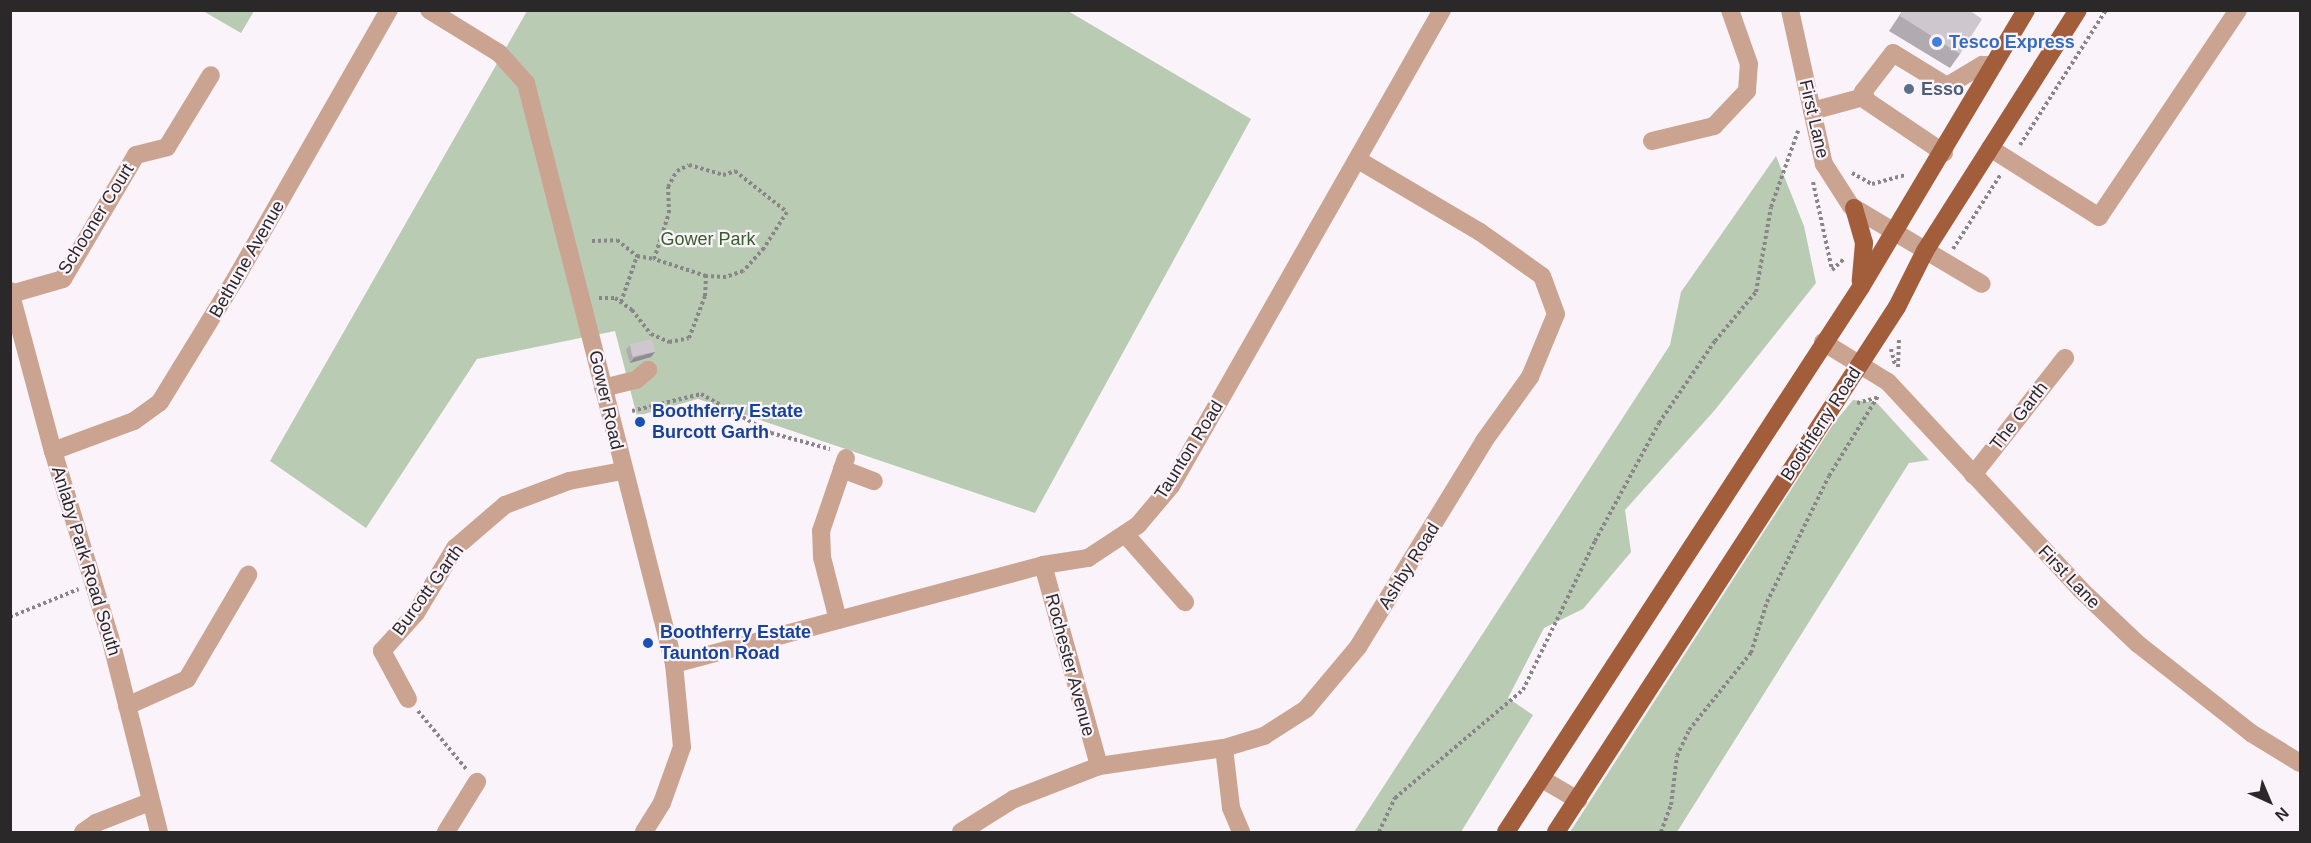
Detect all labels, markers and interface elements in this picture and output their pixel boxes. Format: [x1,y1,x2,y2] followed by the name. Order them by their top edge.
[1949,31,2075,53] place label: Tesco Express
[1930,35,1944,49] marker: Tesco Express
[1794,78,1834,160] street label: First Lane
[1921,78,1964,100] place label: Esso
[1902,82,1916,96] marker: Esso
[53,160,139,278] street label: Schooner Court
[204,196,290,322] street label: Bethune Avenue
[660,228,756,250] park label: Gower Park
[584,348,628,452] street label: Gower Road
[1776,363,1866,485] street label: Boothferry Road
[1986,377,2052,455] street label: The Garth
[1150,397,1228,503] street label: Taunton Road
[652,401,803,444] place label: Boothferry Estate Burcott Garth
[633,415,647,429] marker: Boothferry Estate Burcott Garth
[47,464,125,658] street label: Anlaby Park Road South
[1374,519,1444,613] street label: Ashby Road
[388,540,468,640] street label: Burcott Garth
[2033,541,2105,613] street label: First Lane
[1040,591,1100,739] street label: Rochester Avenue
[660,622,811,664] place label: Boothferry Estate Taunton Road
[641,636,655,650] marker: Boothferry Estate Taunton Road
[2239,771,2299,831] north arrow
[2272,804,2292,824] text: N

